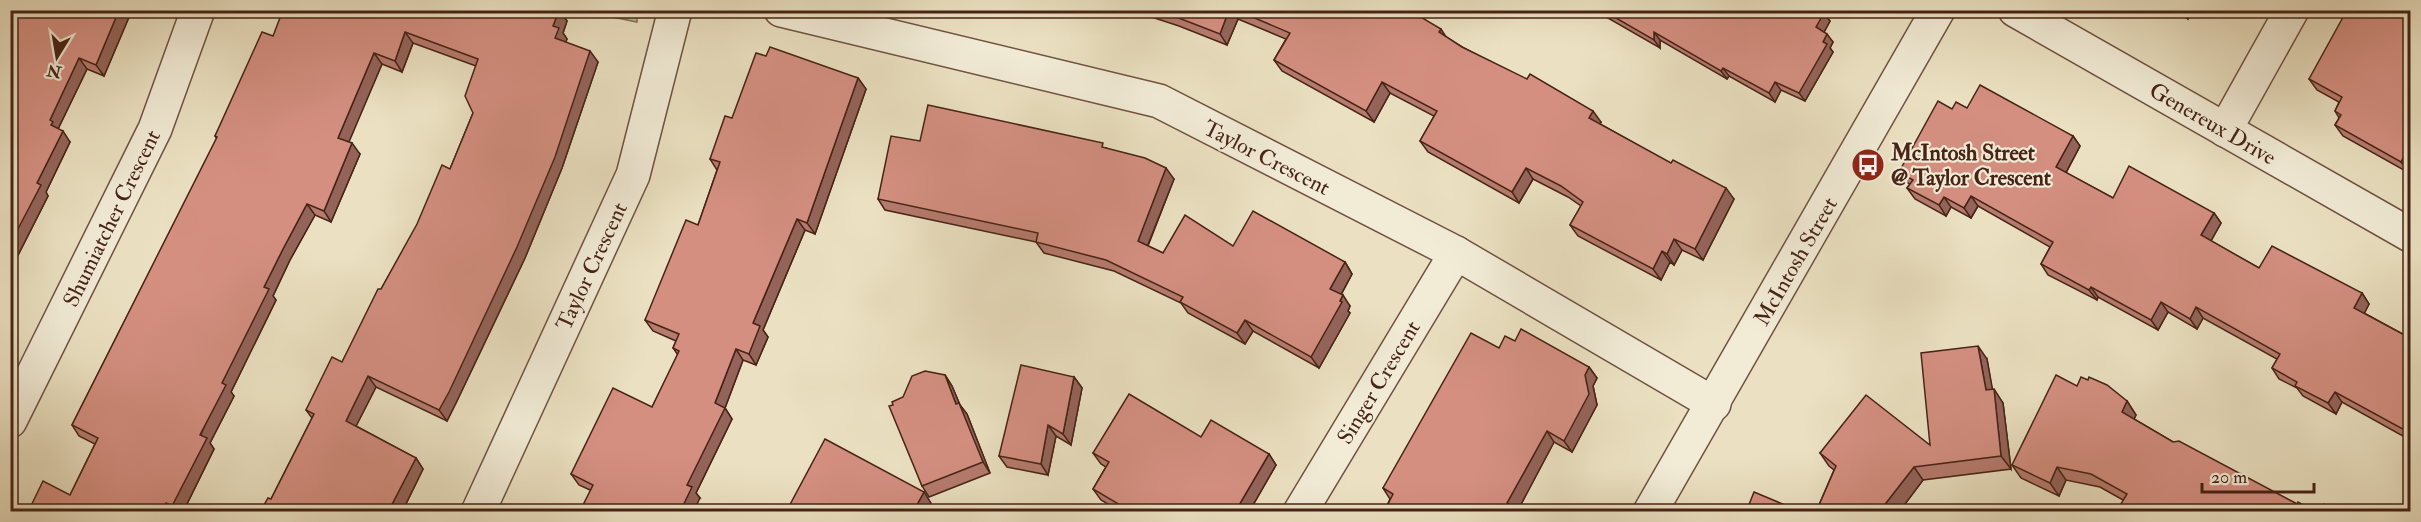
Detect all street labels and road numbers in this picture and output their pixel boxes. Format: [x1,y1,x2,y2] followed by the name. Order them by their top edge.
[2144,76,2281,171] street label: Genereux Drive
[1199,114,1335,202] street label: Taylor Crescent
[57,125,167,312] street label: Shumiatcher Crescent
[1748,192,1844,331] street label: McIntosh Street
[550,198,634,335] street label: Taylor Crescent
[1331,316,1427,449] street label: Singer Crescent

